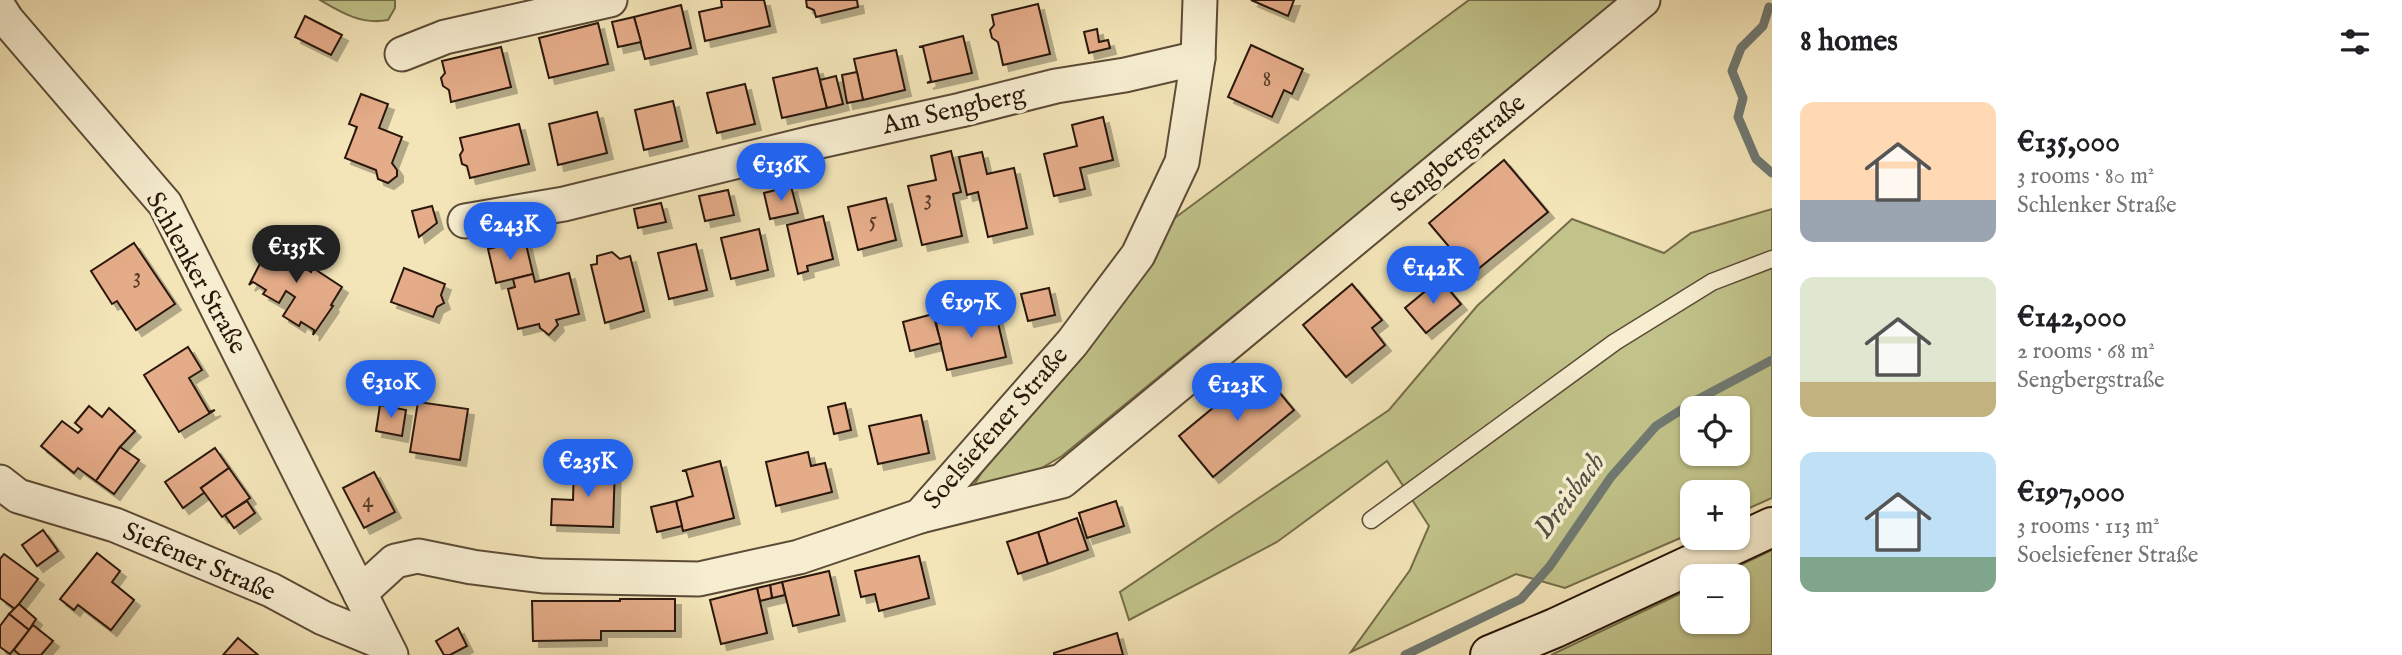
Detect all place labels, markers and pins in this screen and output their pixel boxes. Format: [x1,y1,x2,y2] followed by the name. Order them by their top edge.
[732,144,830,203] pin: €136K
[461,202,559,262] pin: €243K
[247,226,345,285] pin: €135K
[1384,246,1482,306] pin: €142K
[922,280,1020,340] pin: €197K
[342,360,440,420] pin: €310K
[1188,364,1286,423] pin: €123K
[539,440,637,499] pin: €235K

